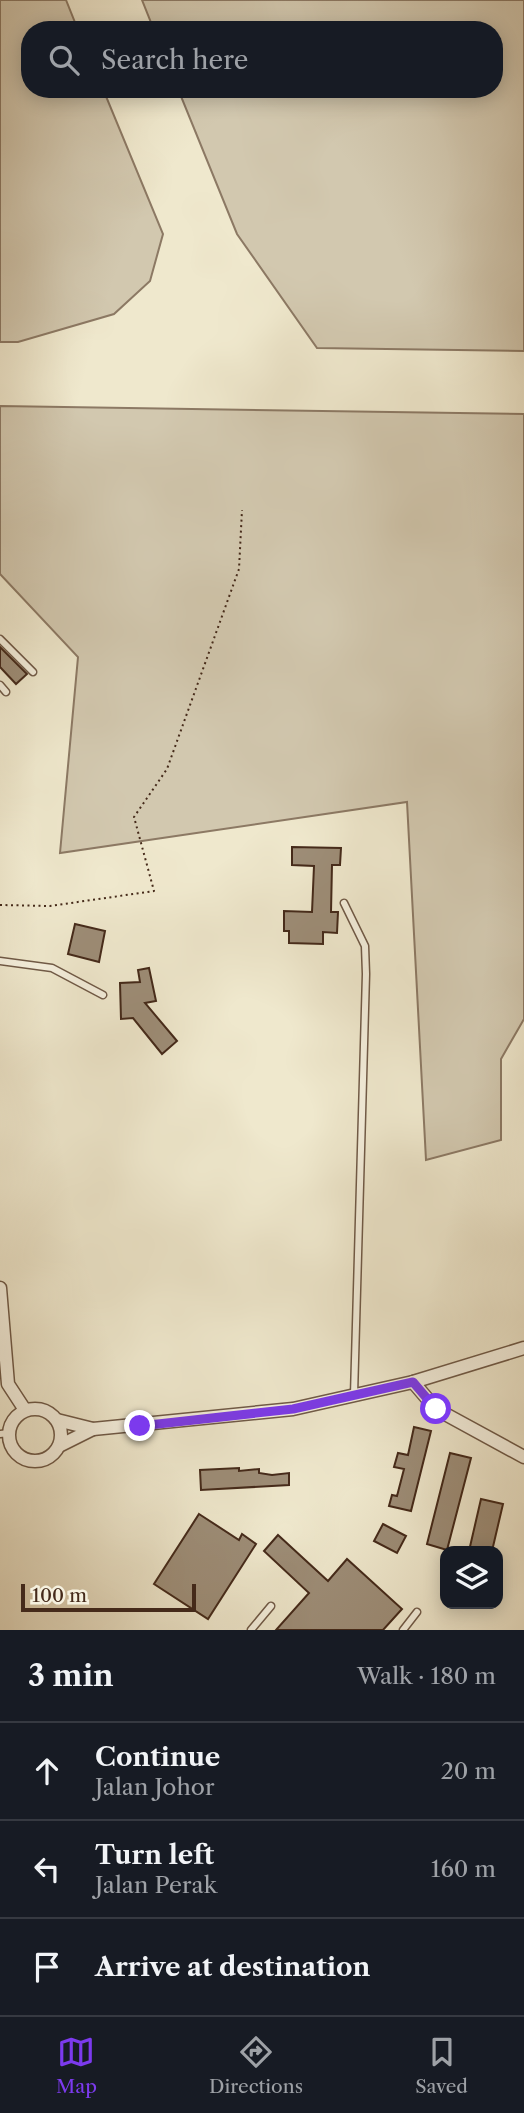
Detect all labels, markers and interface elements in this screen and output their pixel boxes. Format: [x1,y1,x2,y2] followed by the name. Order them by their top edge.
[21,21,503,98] search box
[45,41,83,79] icon: search
[101,44,248,76] text: Search here
[420,1393,451,1424] route start
[124,1410,155,1441] route end
[440,1546,503,1609] map controls
[440,1546,503,1609] button: layers
[21,1581,196,1613] scale bar
[32,1584,87,1607] text: 100 m
[28,1657,114,1694] text: 3 min
[357,1662,496,1690] text: Walk · 180 m
[95,1741,220,1773] text: Continue
[28,1752,66,1790] icon: ahead
[441,1757,496,1785] text: 20 m
[95,1773,215,1801] text: Jalan Johor
[95,1839,214,1871] text: Turn left
[28,1850,66,1888] icon: left
[431,1855,496,1883] text: 160 m
[95,1871,217,1899] text: Jalan Perak
[28,1948,66,1986] icon: arrive
[95,1951,370,1983] text: Arrive at destination
[56,2033,97,2098] tab: Map
[209,2033,303,2098] tab: Directions
[415,2033,468,2098] tab: Saved

